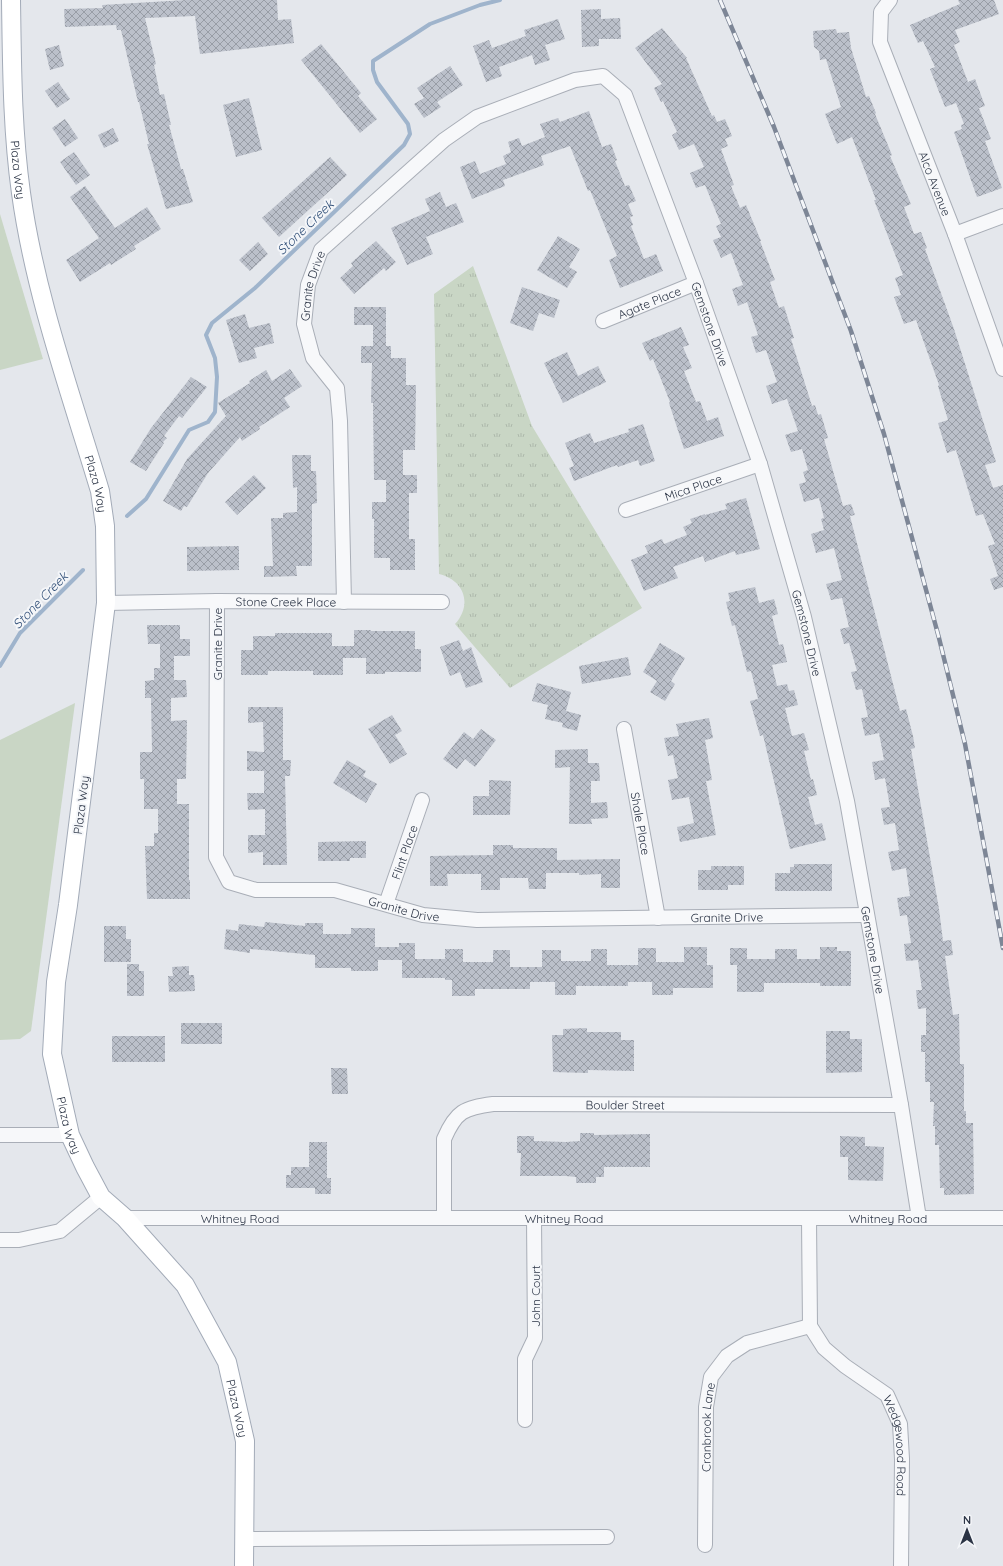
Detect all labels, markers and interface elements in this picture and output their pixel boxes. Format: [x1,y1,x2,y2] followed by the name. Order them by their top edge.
[8,140,29,200] street label: Plaza Way
[916,149,955,218] street label: Alco Avenue
[273,195,337,258] water label: Stone Creek
[297,248,328,322] street label: Granite Drive
[689,279,732,369] street label: Gemstone Drive
[616,282,683,322] street label: Agate Place
[82,453,110,513] street label: Plaza Way
[663,470,724,504] street label: Mica Place
[9,568,72,632] water label: Stone Creek
[789,588,825,678] street label: Gemstone Drive
[236,594,337,609] street label: Stone Creek Place
[210,608,225,680] street label: Granite Drive
[70,775,92,835] street label: Plaza Way
[628,791,654,856] street label: Shale Place
[388,823,420,881] street label: Flint Place
[367,892,440,924] street label: Granite Drive
[858,905,889,995] street label: Gemstone Drive
[691,909,764,925] street label: Granite Drive
[54,1095,85,1156] street label: Plaza Way
[586,1097,665,1112] street label: Boulder Street
[201,1211,279,1226] street label: Whitney Road
[525,1211,603,1226] street label: Whitney Road
[849,1211,927,1226] street label: Whitney Road
[528,1265,543,1327] street label: John Court
[224,1378,251,1439] street label: Plaza Way
[698,1381,718,1472] street label: Cranbrook Lane
[880,1392,910,1496] street label: Wedgewood Road
[947,1510,987,1550] north arrow
[963,1513,971,1527] text: N

